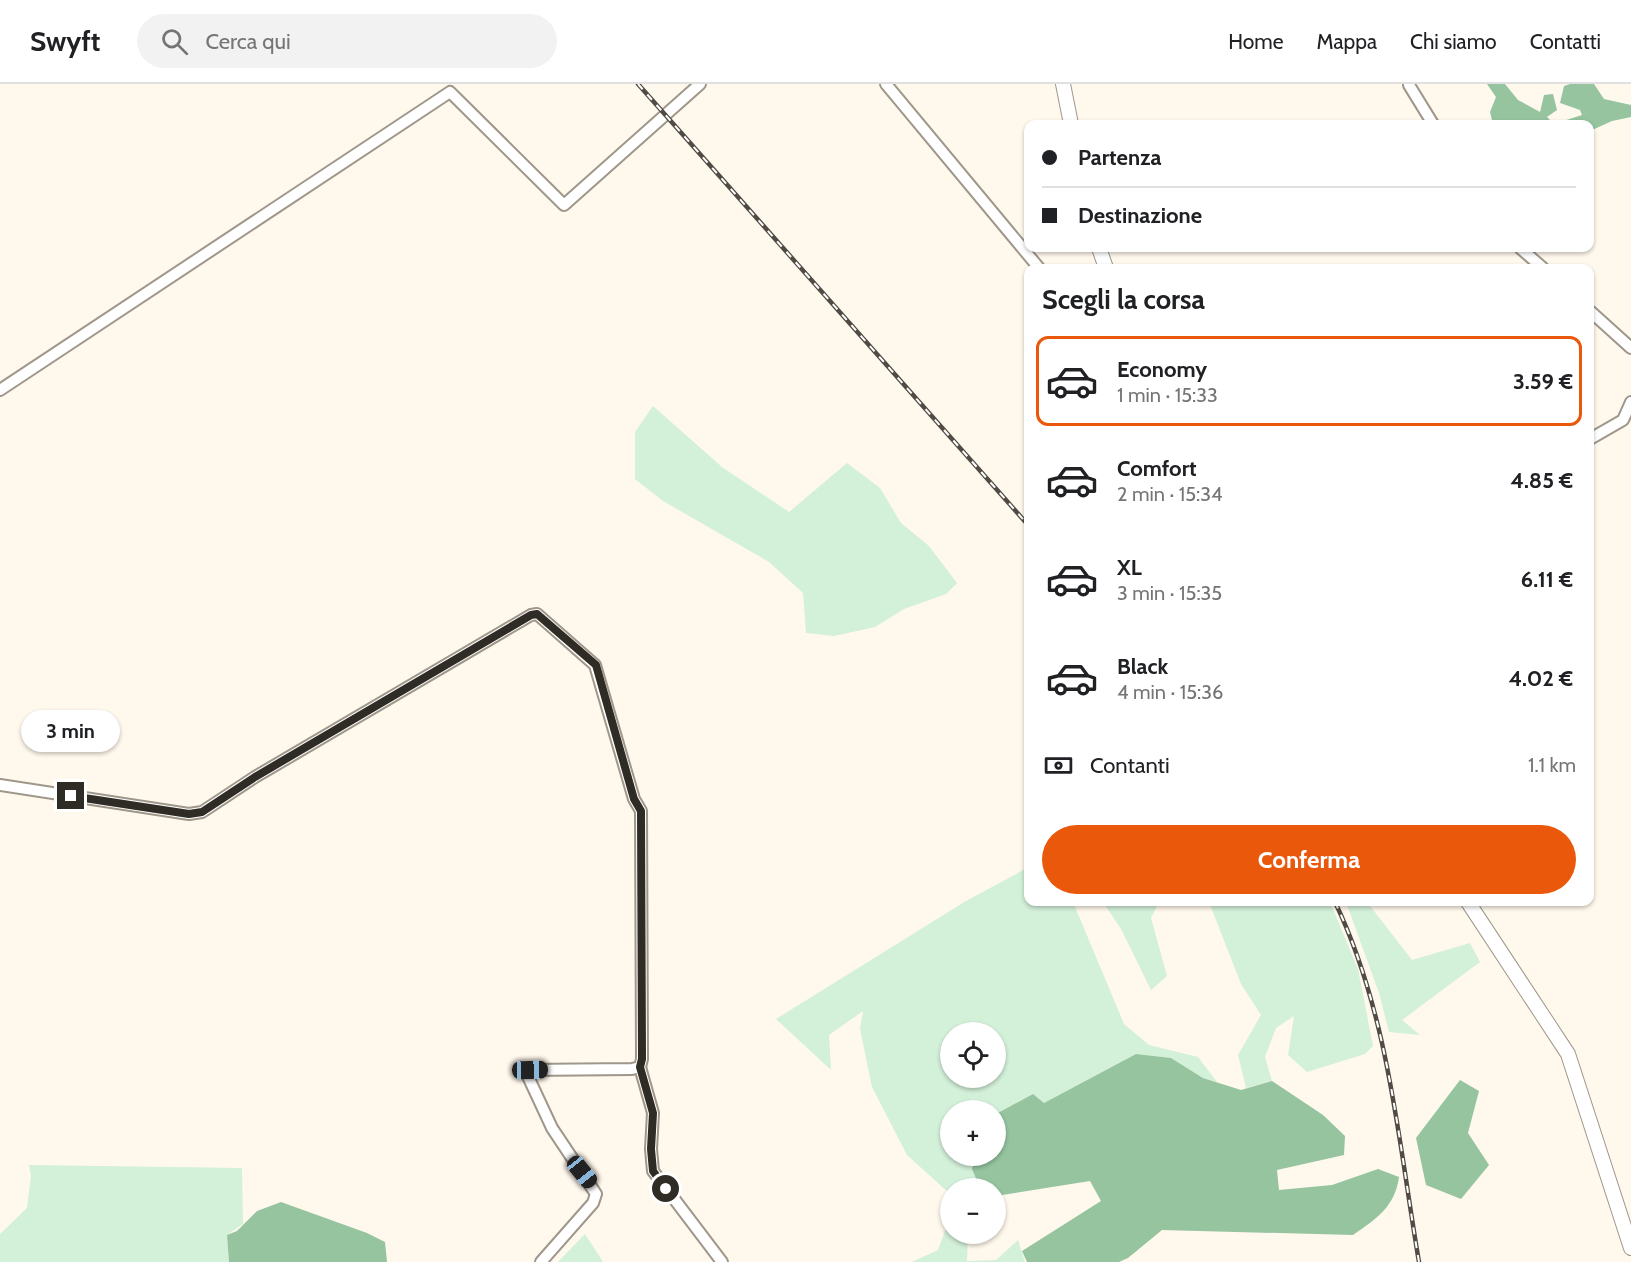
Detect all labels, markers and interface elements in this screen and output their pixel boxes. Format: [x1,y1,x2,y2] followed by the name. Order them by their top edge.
[137,14,557,68] search box
[30,24,101,58] text: Swyft
[158,25,191,58] icon: search
[206,28,291,55] text: Cerca qui
[1228,29,1283,54] text: Home
[1316,29,1377,54] text: Mappa
[1410,29,1497,54] text: Chi siamo
[1530,29,1601,54] text: Contatti
[1078,144,1161,171] text: Partenza
[1078,202,1202,229] text: Destinazione
[1042,283,1205,316] text: Scegli la corsa
[1045,354,1099,408] icon: car
[1117,356,1207,383] text: Economy
[1513,368,1573,395] text: 3.59 €
[1117,383,1218,407] text: 1 min · 15:33
[1045,453,1099,507] icon: car
[1117,455,1196,482] text: Comfort
[1510,467,1573,494] text: 4.85 €
[1117,482,1223,506] text: 2 min · 15:34
[1045,552,1099,606] icon: car
[1117,554,1142,581] text: XL
[1521,566,1573,593] text: 6.11 €
[1117,581,1222,605] text: 3 min · 15:35
[1045,651,1099,705] icon: car
[1117,653,1168,680] text: Black
[1508,665,1573,692] text: 4.02 €
[1117,680,1223,704] text: 4 min · 15:36
[22,709,121,751] callout: 3 min
[46,719,95,743] text: 3 min
[1042,749,1075,782] icon: cash
[1090,752,1170,779] text: Contanti
[1528,753,1576,777] text: 1.1 km
[57,782,84,809] route end
[1042,825,1576,894] button: Conferma
[940,1022,1006,1244] map controls
[940,1022,1006,1088] button: locate
[512,1061,548,1079] car
[940,1100,1006,1166] button: +
[564,1152,600,1192] car
[652,1175,679,1202] route start
[940,1178,1006,1244] button: −

